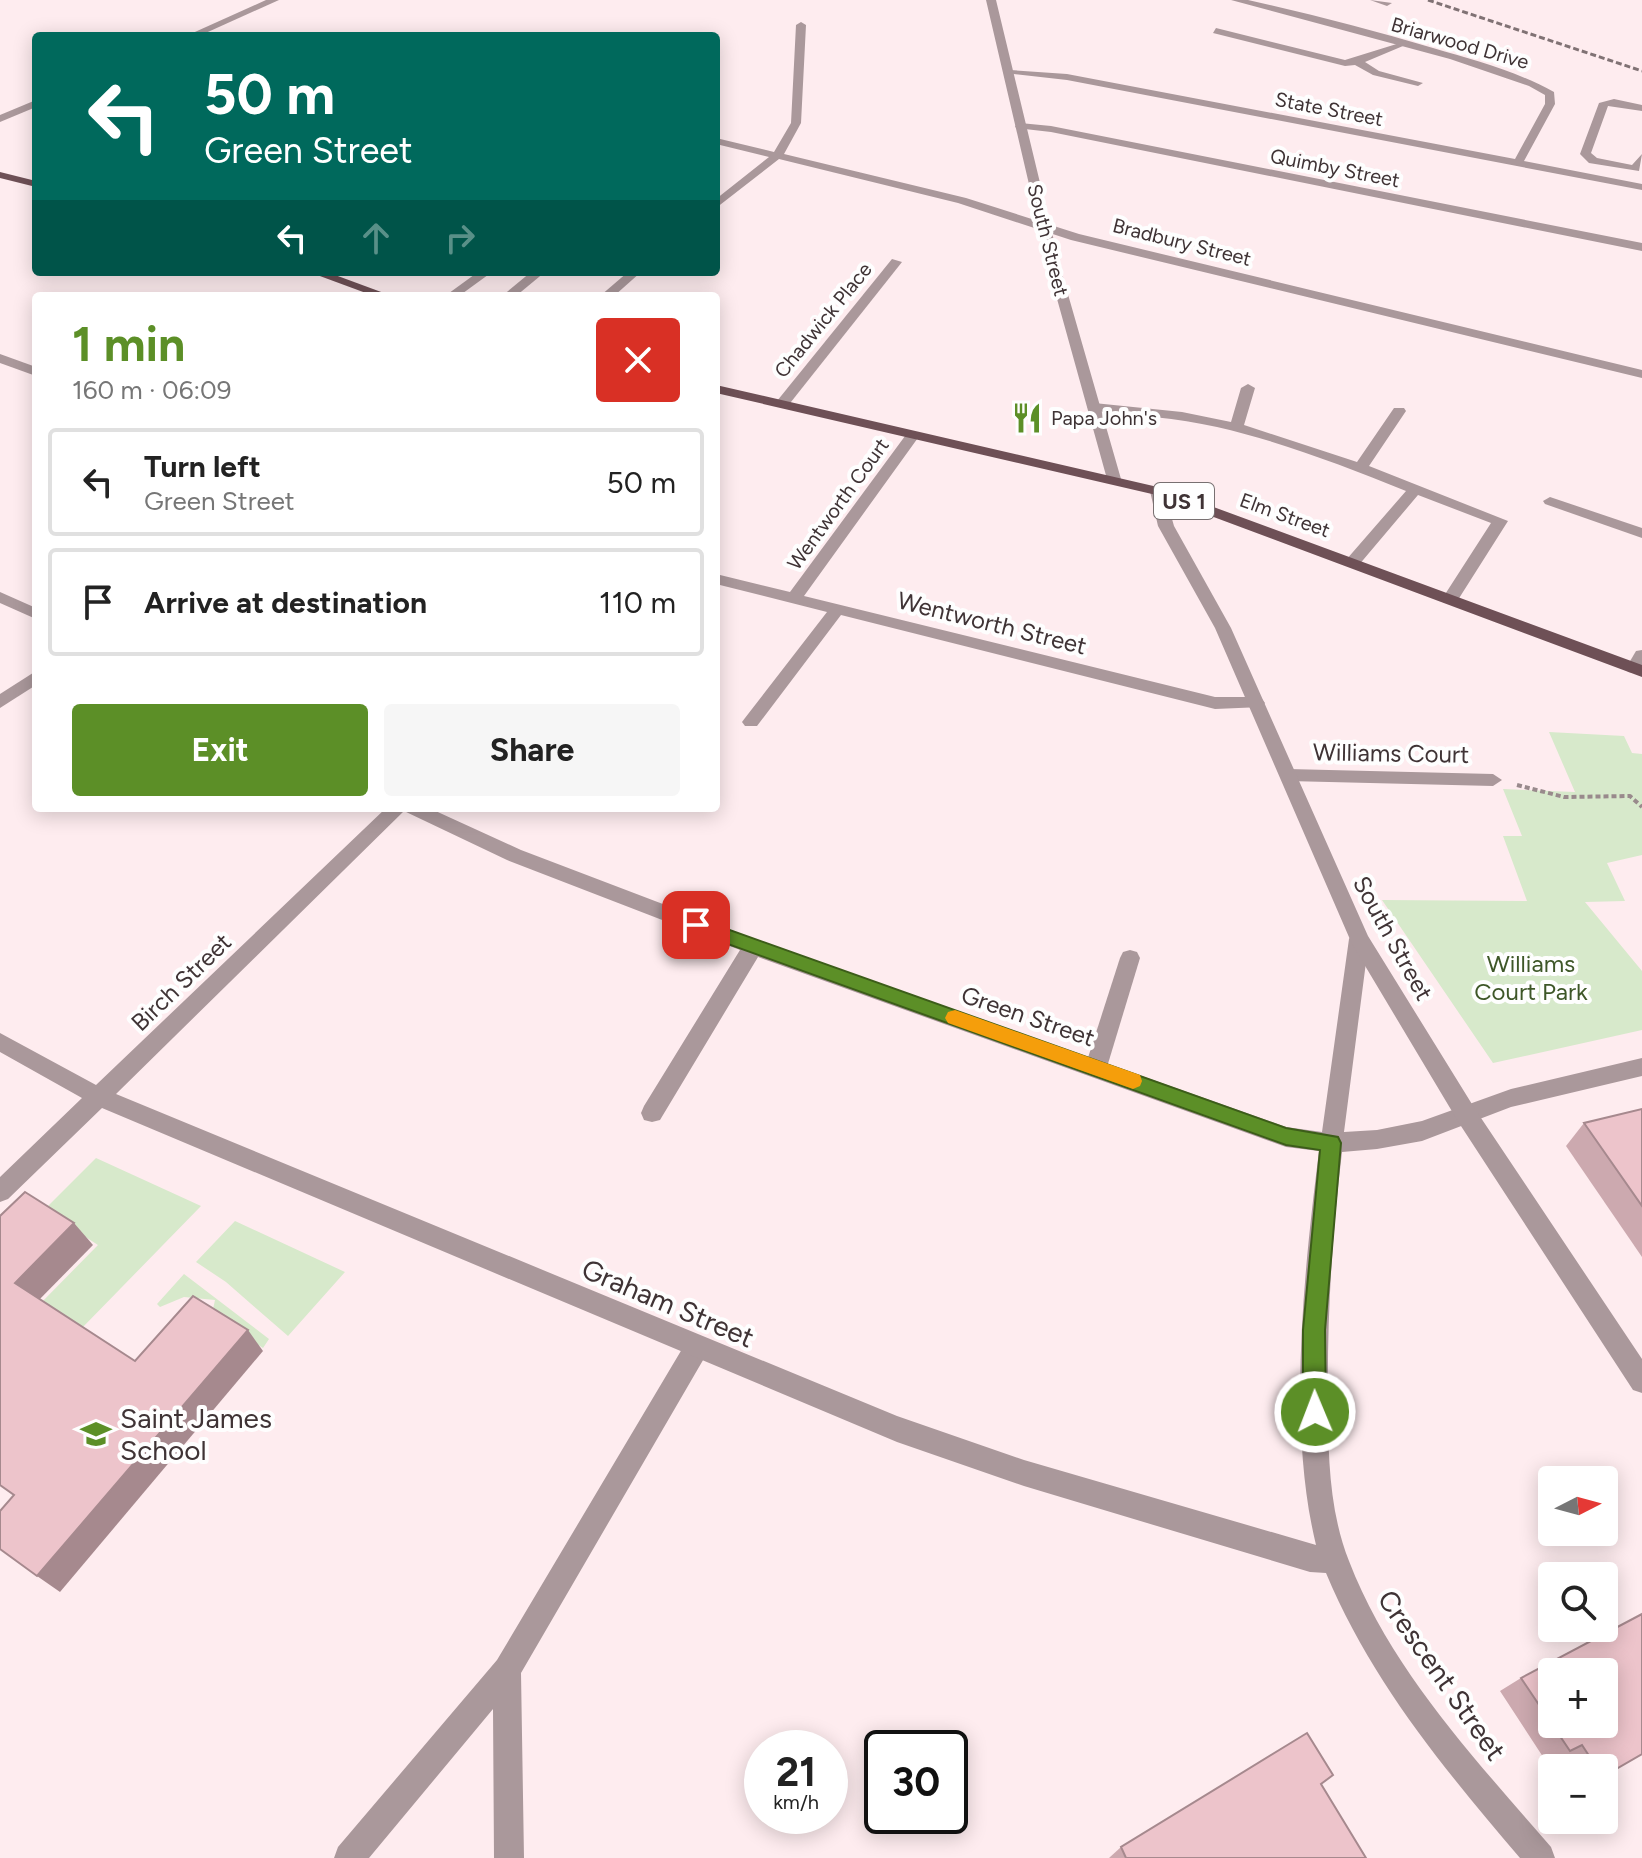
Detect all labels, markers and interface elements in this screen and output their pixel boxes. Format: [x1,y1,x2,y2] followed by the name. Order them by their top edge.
[1388,12,1532,74] street label: Briarwood Drive
[204,61,335,128] text: 50 m
[72,64,176,168] icon: left
[1273,87,1385,131] street label: State Street
[204,129,413,172] text: Green Street
[1268,144,1402,192] street label: Quimby Street
[1022,181,1074,299] street label: South Street
[1110,213,1254,271] street label: Bradbury Street
[270,216,314,260] icon: left
[354,216,398,260] icon: ahead
[438,216,482,260] icon: right
[769,258,877,382] street label: Chadwick Place
[72,315,185,373] text: 1 min
[596,318,680,402] button: close
[72,374,231,406] text: 160 m · 06:09
[1010,401,1044,435] restaurant icon: Papa John's
[1051,406,1157,430] place label: Papa John's
[782,433,894,575] street label: Wentworth Court
[144,448,261,485] text: Turn left
[76,460,120,504] icon: left
[607,464,676,501] text: 50 m
[1154,483,1214,519] road number: US 1
[144,485,295,517] text: Green Street
[1237,488,1333,542] street label: Elm Street
[76,580,120,624] icon: arrive
[144,584,427,621] text: Arrive at destination
[599,584,676,621] text: 110 m
[894,585,1090,661] street label: Wentworth Street
[72,704,368,796] button: Exit
[384,704,680,796] button: Share
[1313,737,1469,769] street label: Williams Court
[1347,871,1439,1005] street label: South Street
[662,891,730,959] pin
[674,903,718,947] icon: arrive
[125,927,237,1037] street label: Birch Street
[1474,949,1588,1006] park label: Williams Court Park
[958,980,1098,1052] street label: Green Street
[577,1251,759,1355] street label: Graham Street
[1273,1370,1357,1454] position arrow
[120,1401,272,1467] place label: Saint James School
[79,1417,113,1451] school or university icon: Saint James School
[1538,1466,1618,1546] north arrow
[1538,1466,1618,1834] map controls
[1538,1562,1618,1642] button: search
[1371,1583,1513,1767] street label: Crescent Street
[1538,1658,1618,1738] button: +
[864,1730,968,1834] speed limit sign: 30
[776,1748,816,1796] text: 21
[1538,1754,1618,1834] button: −
[773,1790,819,1814] text: km/h

